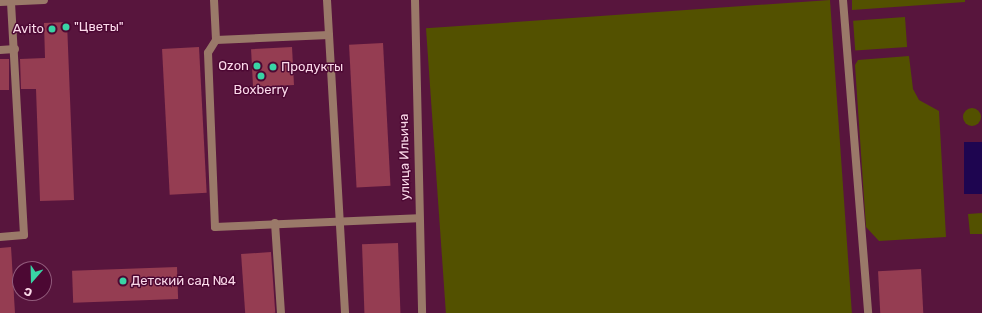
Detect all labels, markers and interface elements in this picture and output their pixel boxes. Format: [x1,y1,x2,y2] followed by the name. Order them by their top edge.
[74,19,124,35] place label: "Цветы"
[13,21,44,37] place label: Avito
[61,22,71,32] marker: "Цветы"
[47,24,57,34] marker: Avito
[218,58,249,74] place label: Ozon
[281,59,343,75] place label: Продукты
[252,61,262,71] marker: Ozon
[268,62,278,72] marker: Продукты
[256,71,266,81] marker: Boxberry
[233,82,289,98] place label: Boxberry
[396,114,414,200] street label: улица Ильича
[12,261,52,301] north arrow
[131,273,236,289] place label: Детский сад №4
[118,276,128,286] marker: Детский сад №4
[22,284,34,299] text: С

